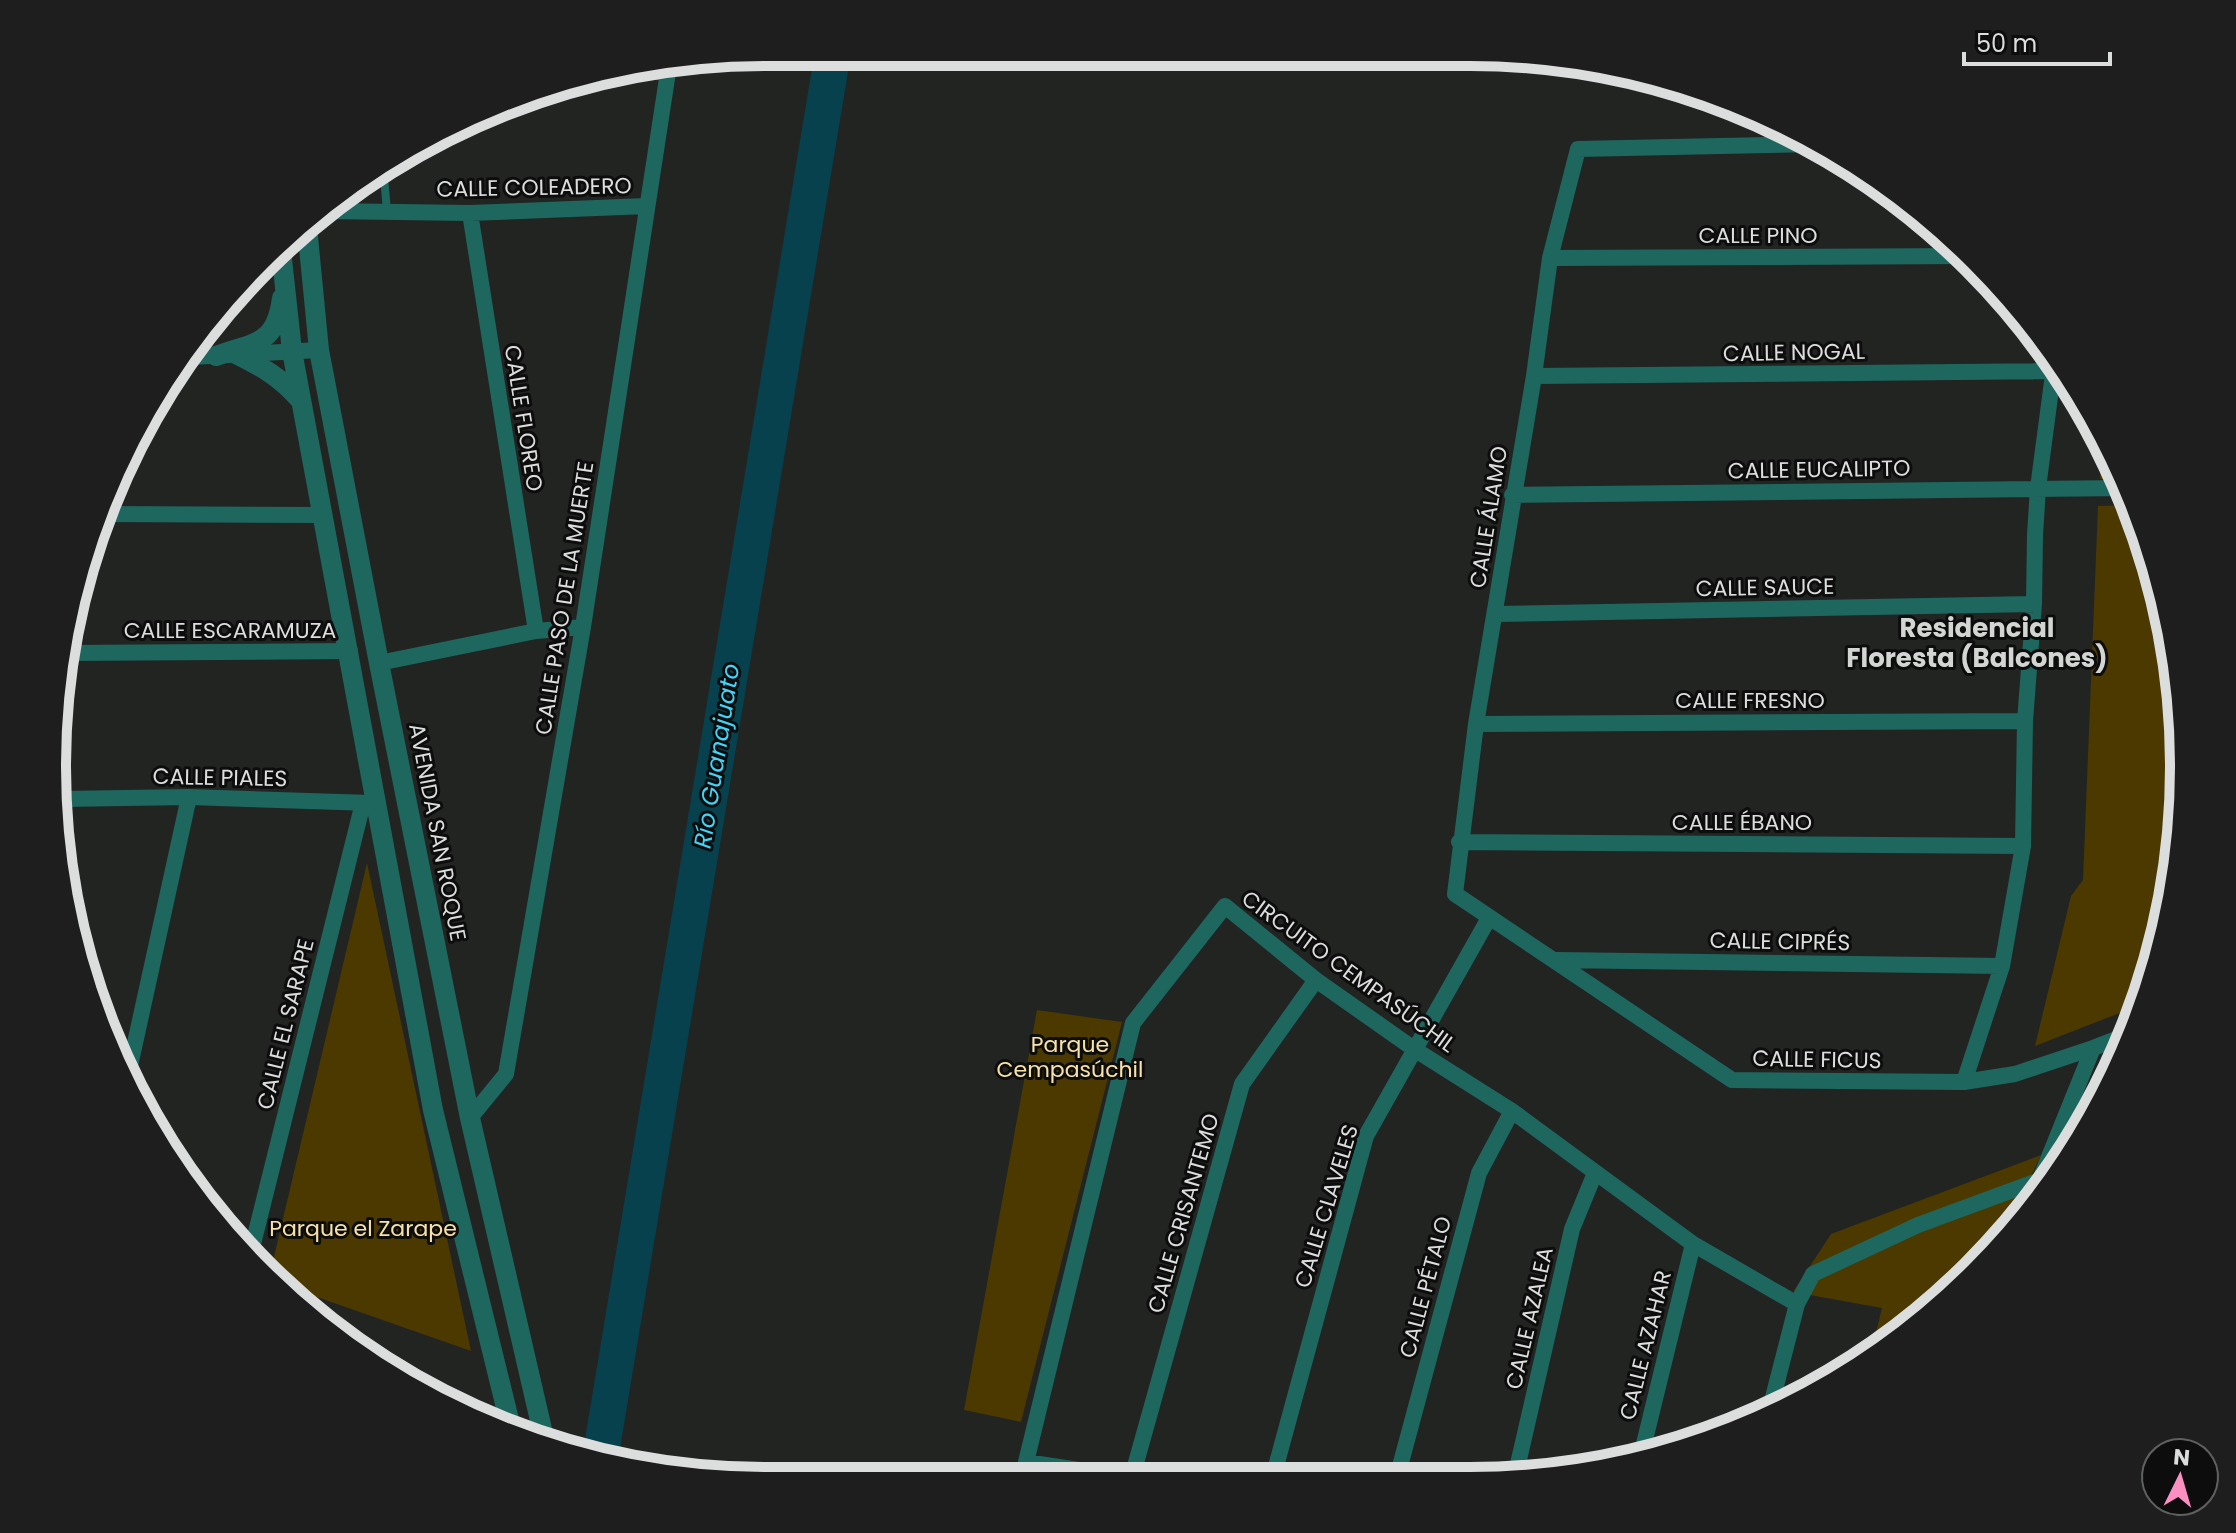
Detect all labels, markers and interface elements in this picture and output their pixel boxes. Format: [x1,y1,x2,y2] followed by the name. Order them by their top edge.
[1964,16,2110,66] scale bar
[1976,27,2037,60] text: 50 m
[436,170,632,205] street label: CALLE COLEADERO
[1699,220,1817,251] street label: CALLE PINO
[1723,336,1866,369] street label: CALLE NOGAL
[497,343,550,494] street label: CALLE FLOREO
[1462,444,1515,590] street label: CALLE ÁLAMO
[1727,452,1911,487] street label: CALLE EUCALIPTO
[528,459,601,737] street label: CALLE PASO DE LA MUERTE
[1695,571,1835,604] street label: CALLE SAUCE
[1846,610,2108,676] district label: Residencial Floresta (Balcones)
[124,615,337,646] street label: CALLE ESCARAMUZA
[686,661,747,851] water label: Río Guanajuato
[1675,685,1825,716] street label: CALLE FRESNO
[401,720,474,944] street label: AVENIDA SAN ROQUE
[152,761,288,794] street label: CALLE PIALES
[1672,807,1812,838] street label: CALLE ÉBANO
[1235,883,1462,1060] street label: CIRCUITO CEMPASÚCHIL
[1709,925,1851,958] street label: CALLE CIPRÉS
[249,936,322,1113] street label: CALLE EL SARAPE
[997,1029,1143,1085] park label: Parque Cempasúchil
[1752,1043,1882,1076] street label: CALLE FICUS
[1140,1110,1227,1317] street label: CALLE CRISANTEMO
[1287,1121,1366,1292] street label: CALLE CLAVELES
[269,1213,457,1244] park label: Parque el Zarape
[1392,1213,1459,1361] street label: CALLE PÉTALO
[1498,1244,1561,1392] street label: CALLE AZALEA
[1612,1267,1679,1423] street label: CALLE AZAHAR
[2140,1437,2220,1517] north arrow
[2172,1441,2191,1474] text: N

